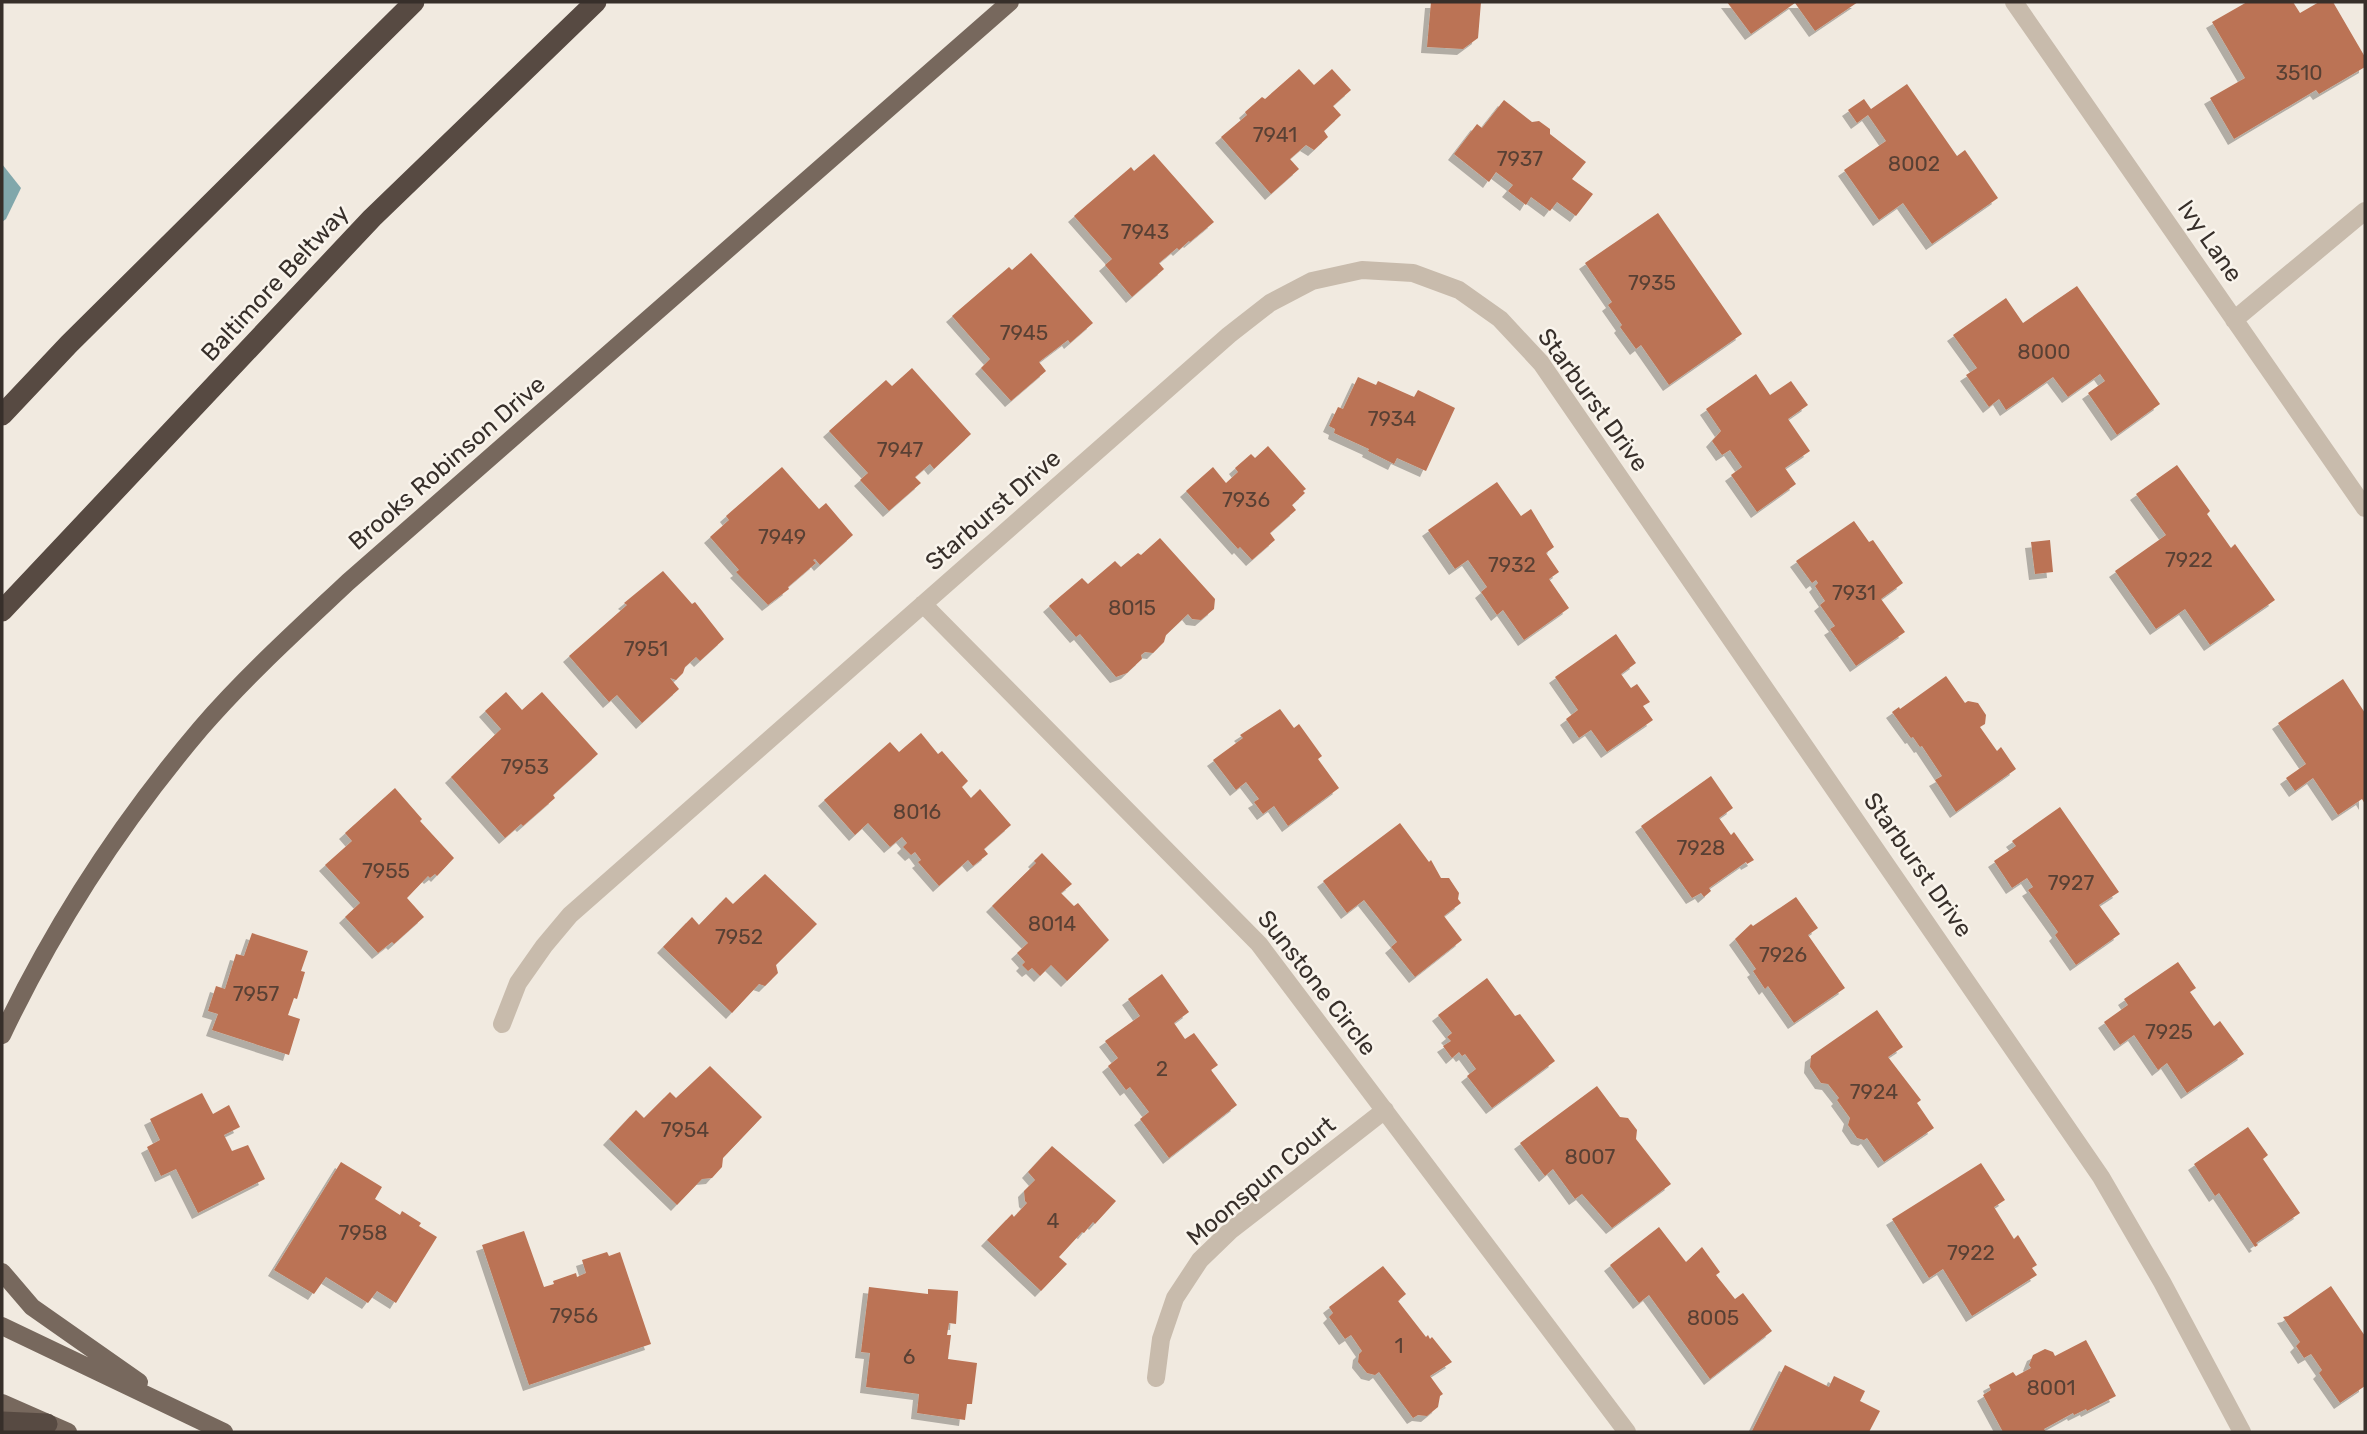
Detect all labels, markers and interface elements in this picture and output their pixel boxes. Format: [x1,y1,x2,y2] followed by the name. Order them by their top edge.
[2275,60,2323,85] house number: 3510
[1253,122,1297,147] house number: 7941
[1497,146,1543,171] house number: 7937
[1888,151,1940,176] house number: 8002
[2172,195,2248,287] street label: Ivy Lane
[195,199,355,367] street label: Baltimore Beltway
[1121,219,1169,244] house number: 7943
[1628,270,1676,295] house number: 7935
[1000,320,1048,345] house number: 7945
[1532,323,1654,477] street label: Starburst Drive
[2017,339,2071,364] house number: 8000
[343,370,551,556] street label: Brooks Robinson Drive
[1368,406,1416,431] house number: 7934
[877,437,923,462] house number: 7947
[920,444,1066,576] street label: Starburst Drive
[1222,487,1270,512] house number: 7936
[758,524,806,549] house number: 7949
[2165,547,2213,572] house number: 7922
[1488,552,1536,577] house number: 7932
[1832,580,1876,605] house number: 7931
[1108,595,1156,620] house number: 8015
[624,636,668,661] house number: 7951
[501,754,549,779] house number: 7953
[1858,787,1978,943] street label: Starburst Drive
[893,799,941,824] house number: 8016
[1677,835,1725,860] house number: 7928
[362,858,410,883] house number: 7955
[2048,870,2094,895] house number: 7927
[1252,905,1382,1061] street label: Sunstone Circle
[1028,911,1076,936] house number: 8014
[715,924,763,949] house number: 7952
[1759,942,1807,967] house number: 7926
[233,981,279,1006] house number: 7957
[2145,1019,2193,1044] house number: 7925
[1156,1056,1168,1081] house number: 2
[1850,1079,1898,1104] house number: 7924
[1181,1111,1341,1251] street label: Moonspun Court
[661,1117,709,1142] house number: 7954
[1565,1144,1616,1169] house number: 8007
[1046,1208,1060,1233] house number: 4
[338,1220,388,1245] house number: 7958
[1947,1240,1995,1265] house number: 7922
[550,1303,598,1328] house number: 7956
[1687,1305,1739,1330] house number: 8005
[1395,1333,1404,1358] house number: 1
[903,1344,915,1369] house number: 6
[2026,1375,2076,1400] house number: 8001

